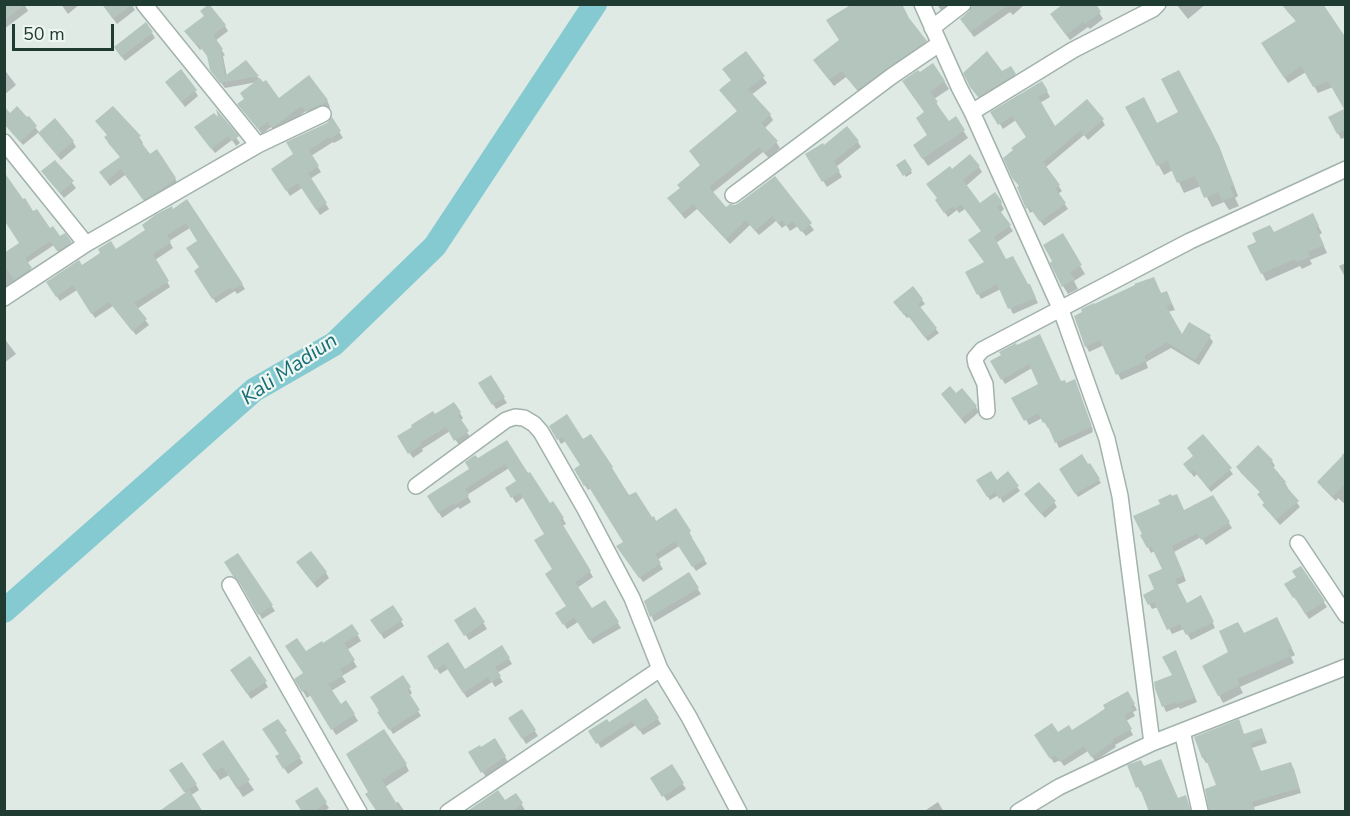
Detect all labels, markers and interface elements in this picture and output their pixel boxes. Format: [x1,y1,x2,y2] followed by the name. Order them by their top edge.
[15,12,117,50] scale bar
[23,22,65,46] text: 50 m
[237,329,343,411] water label: Kali Madiun

